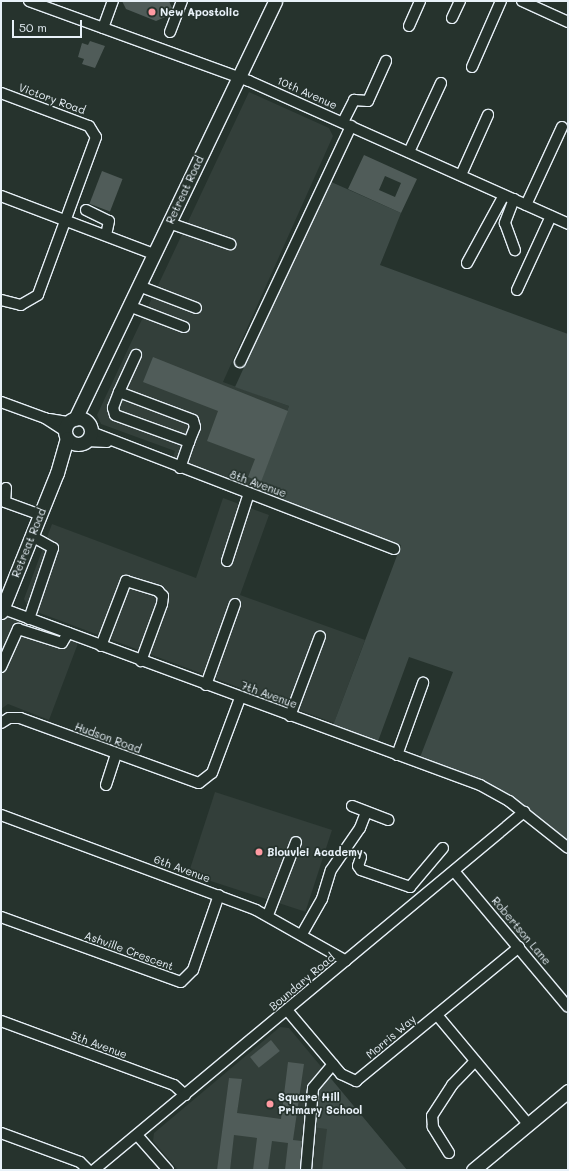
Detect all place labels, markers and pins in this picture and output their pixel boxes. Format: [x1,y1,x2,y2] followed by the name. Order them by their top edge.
[160,5,239,19] place label: New Apostolic
[147,7,157,17] marker: New Apostolic
[267,845,363,859] place label: Blouvlei Academy
[254,847,264,857] marker: Blouvlei Academy
[278,1091,362,1117] place label: Square Hill Primary School
[265,1099,275,1109] marker: Square Hill Primary School

